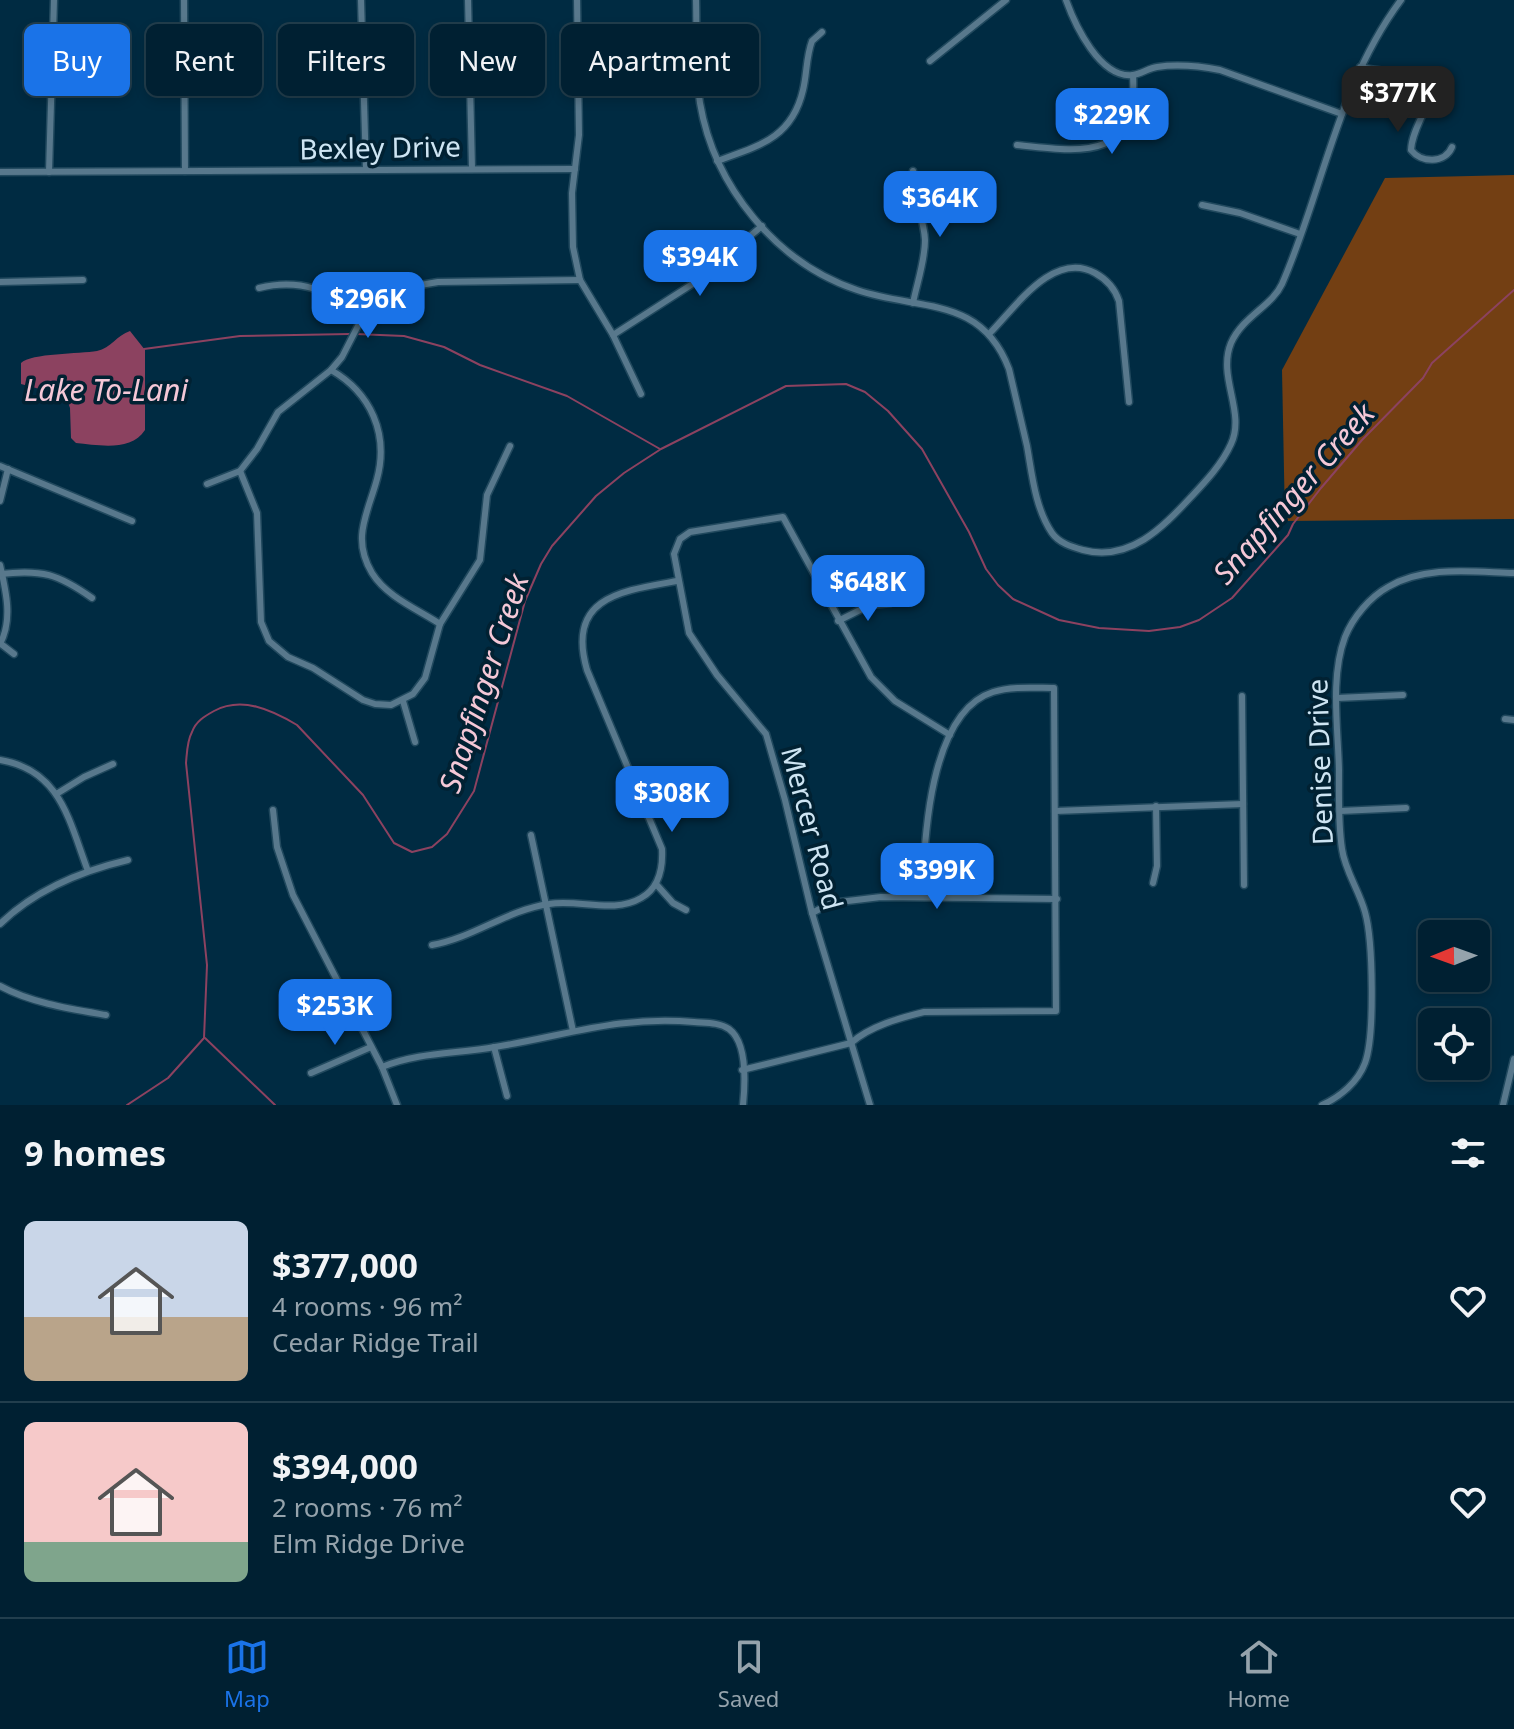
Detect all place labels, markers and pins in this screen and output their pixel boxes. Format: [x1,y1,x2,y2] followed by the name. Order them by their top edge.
[1342,66,1454,134] pin: $377K
[1056,88,1168,156] pin: $229K
[884,171,996,239] pin: $364K
[644,230,756,298] pin: $394K
[312,272,424,340] pin: $296K
[812,555,924,623] pin: $648K
[616,766,728,834] pin: $308K
[881,843,993,911] pin: $399K
[279,979,391,1047] pin: $253K

